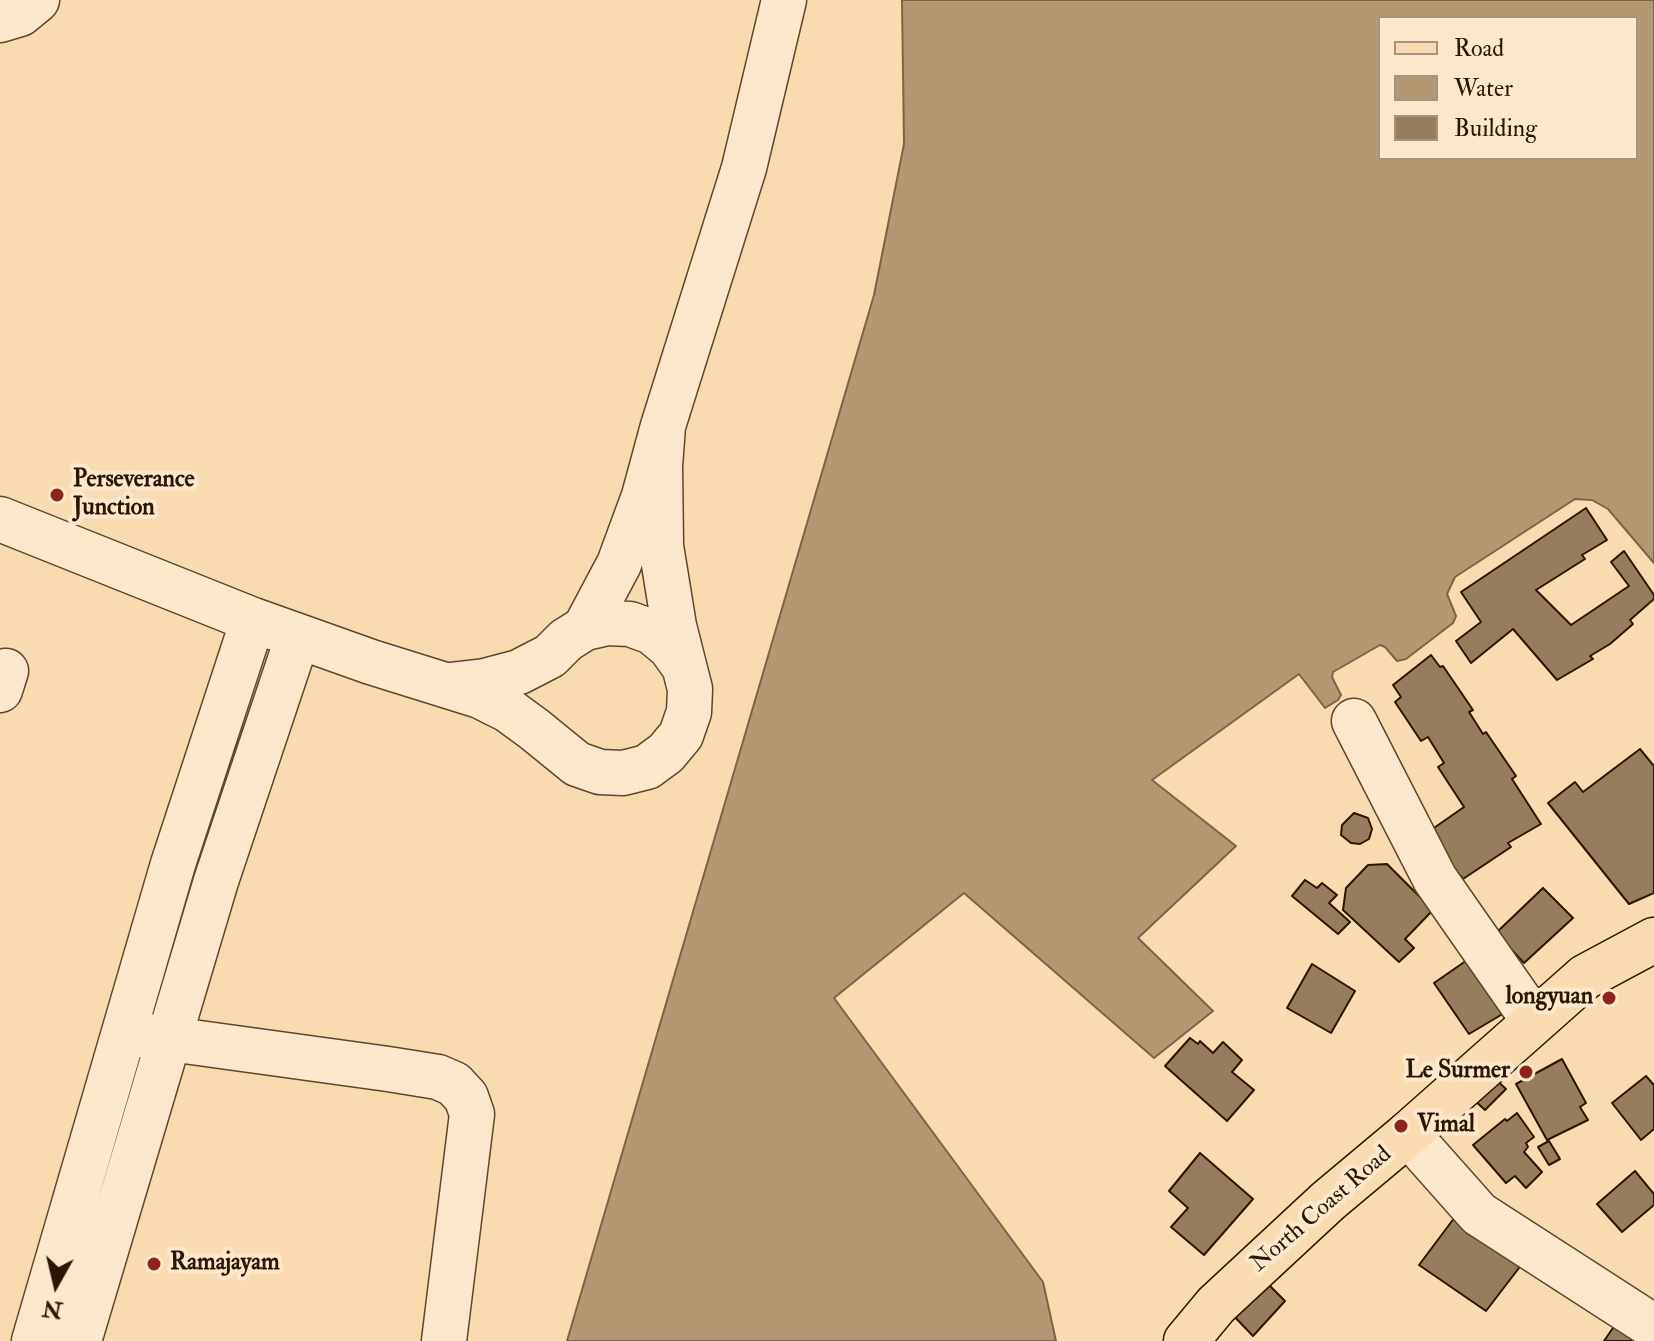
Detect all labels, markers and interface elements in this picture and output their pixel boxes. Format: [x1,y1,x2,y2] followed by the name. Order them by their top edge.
[1378,16,1638,160] legend
[1454,33,1504,64] text: Road
[1454,73,1513,104] text: Water
[1454,113,1537,144] text: Building
[73,467,195,523] place label: Perseverance Junction
[48,486,66,504] marker: Perseverance Junction
[1506,984,1593,1012] place label: longyuan
[1600,989,1618,1007] marker: longyuan
[1405,1058,1510,1086] place label: Le Surmer
[1517,1063,1535,1081] marker: Le Surmer
[1417,1112,1475,1140] place label: Vimal
[1392,1117,1410,1135] marker: Vimal
[1246,1141,1398,1279] street label: North Coast Road
[16,1245,96,1325] north arrow
[170,1250,280,1278] place label: Ramajayam
[145,1255,163,1273] marker: Ramajayam
[41,1294,64,1324] text: N

